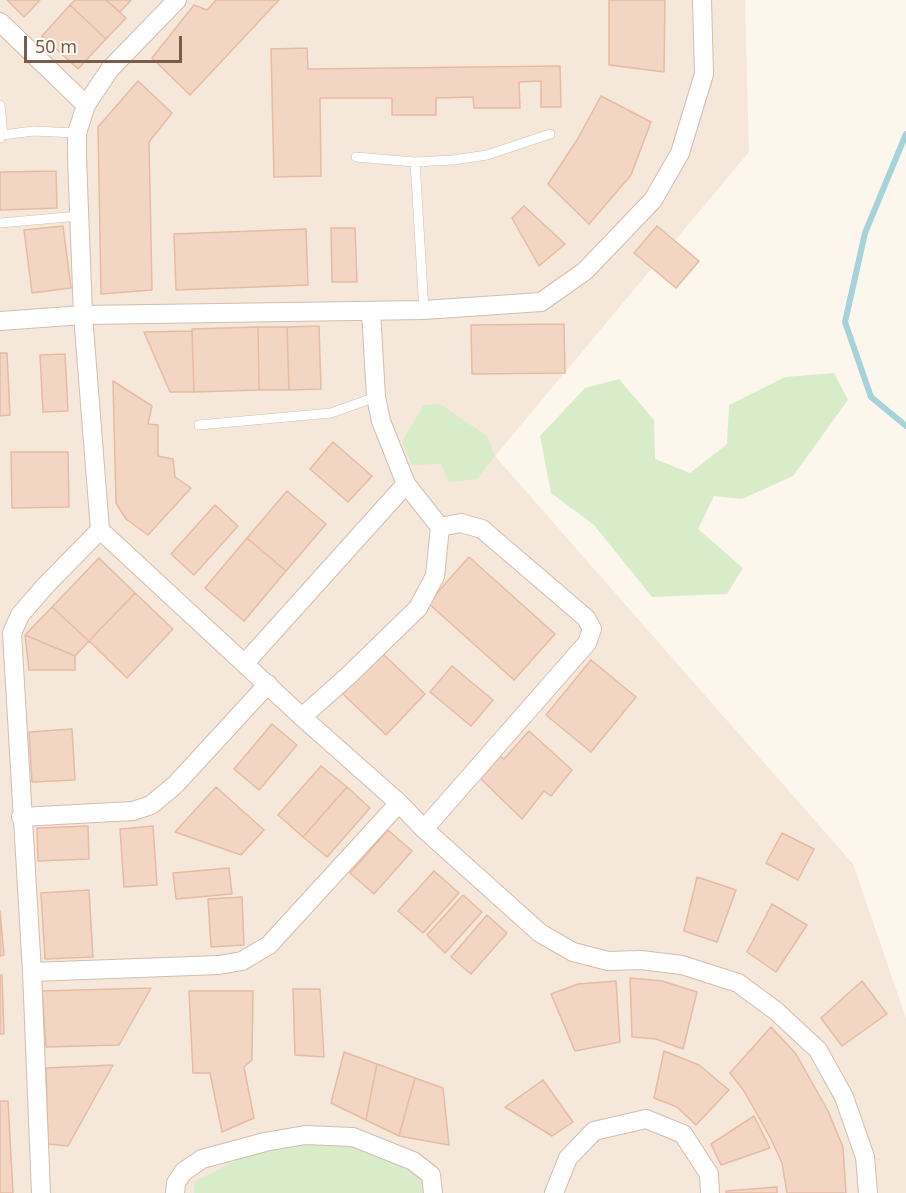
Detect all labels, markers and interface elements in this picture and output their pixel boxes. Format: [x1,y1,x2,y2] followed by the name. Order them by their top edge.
[27,24,184,62] scale bar
[35,34,77,58] text: 50 m

